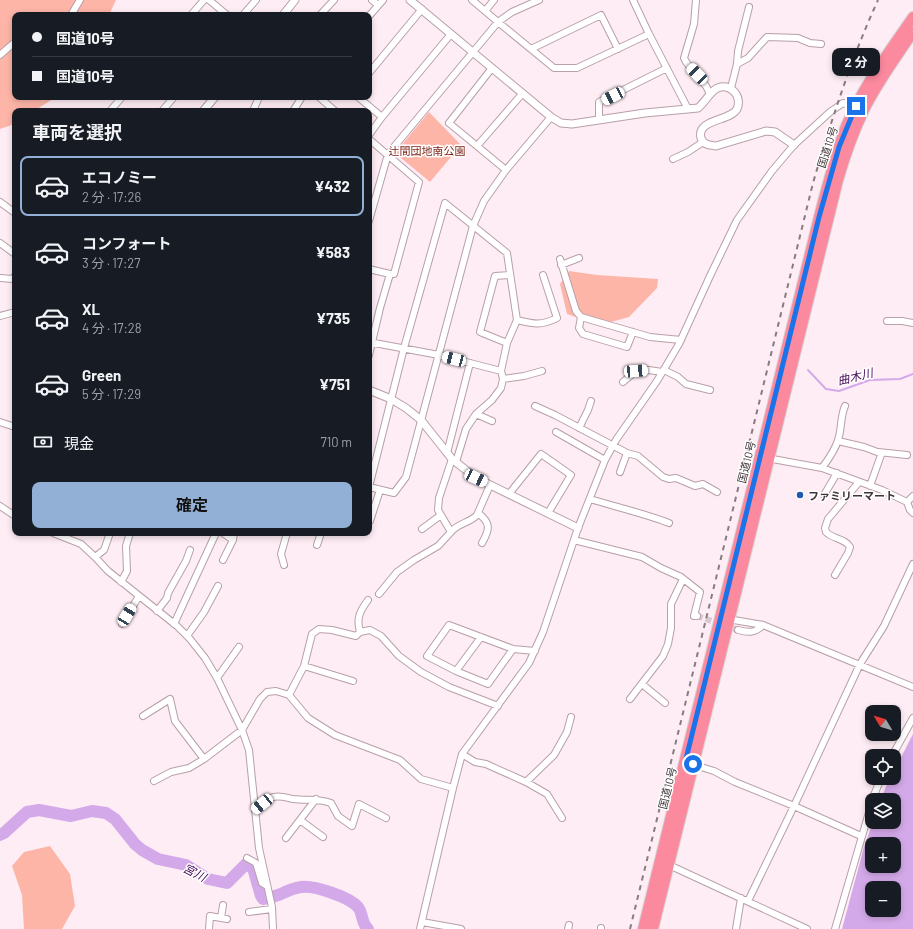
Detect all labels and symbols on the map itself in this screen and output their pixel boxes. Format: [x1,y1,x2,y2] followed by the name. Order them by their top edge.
[832,48,880,76] callout: 2 分
[684,61,710,87] car
[600,85,626,107] car
[847,97,865,115] route end
[814,125,840,169] street label: 国道10号
[389,144,466,157] park label: 辻間団地南公園
[441,350,467,368] car
[624,364,648,378] car
[836,365,876,387] water label: 曲木川
[734,440,758,484] street label: 国道10号
[463,467,489,489] car
[808,489,896,502] place label: ファミリーマート
[795,490,805,500] marker: ファミリーマート
[116,602,138,628] car
[865,705,901,741] north arrow
[684,755,702,773] route start
[655,766,679,810] street label: 国道10号
[249,792,275,816] car
[181,860,211,885] water label: 宮川

